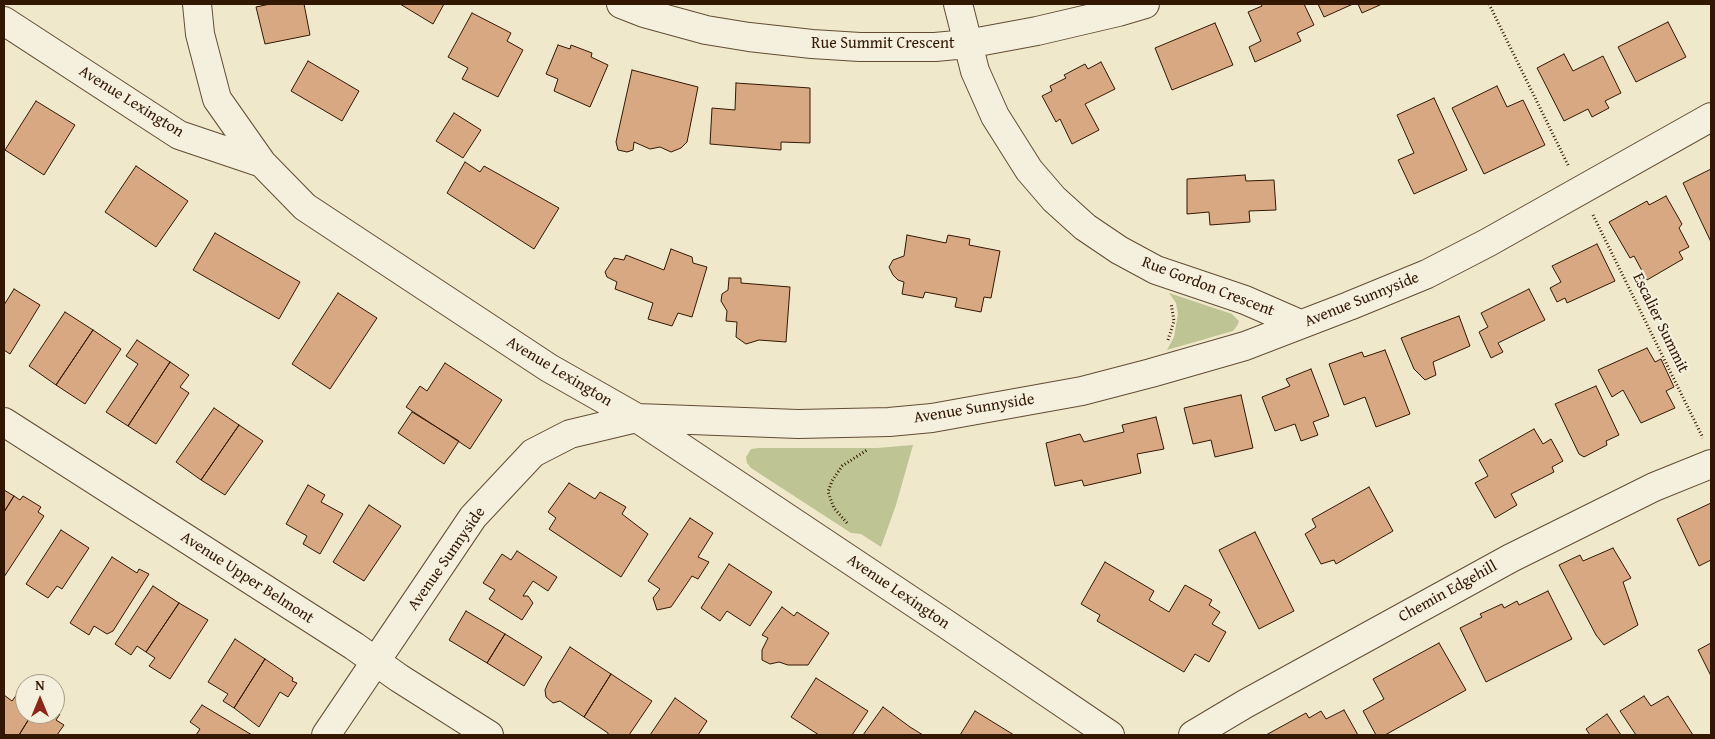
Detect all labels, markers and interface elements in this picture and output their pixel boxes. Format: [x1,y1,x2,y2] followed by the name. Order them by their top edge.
[811,34,955,54] street label: Rue Summit Crescent
[75,62,187,142] street label: Avenue Lexington
[1139,253,1277,321] street label: Rue Gordon Crescent
[1302,268,1422,332] street label: Avenue Sunnyside
[1628,270,1692,376] street label: Escalier Summit
[503,333,615,411] street label: Avenue Lexington
[912,390,1036,428] street label: Avenue Sunnyside
[404,504,490,614] street label: Avenue Sunnyside
[177,528,317,628] street label: Avenue Upper Belmont
[843,550,953,634] street label: Avenue Lexington
[1395,557,1501,627] street label: Chemin Edgehill
[15,674,65,724] north arrow
[35,675,45,695] text: N

